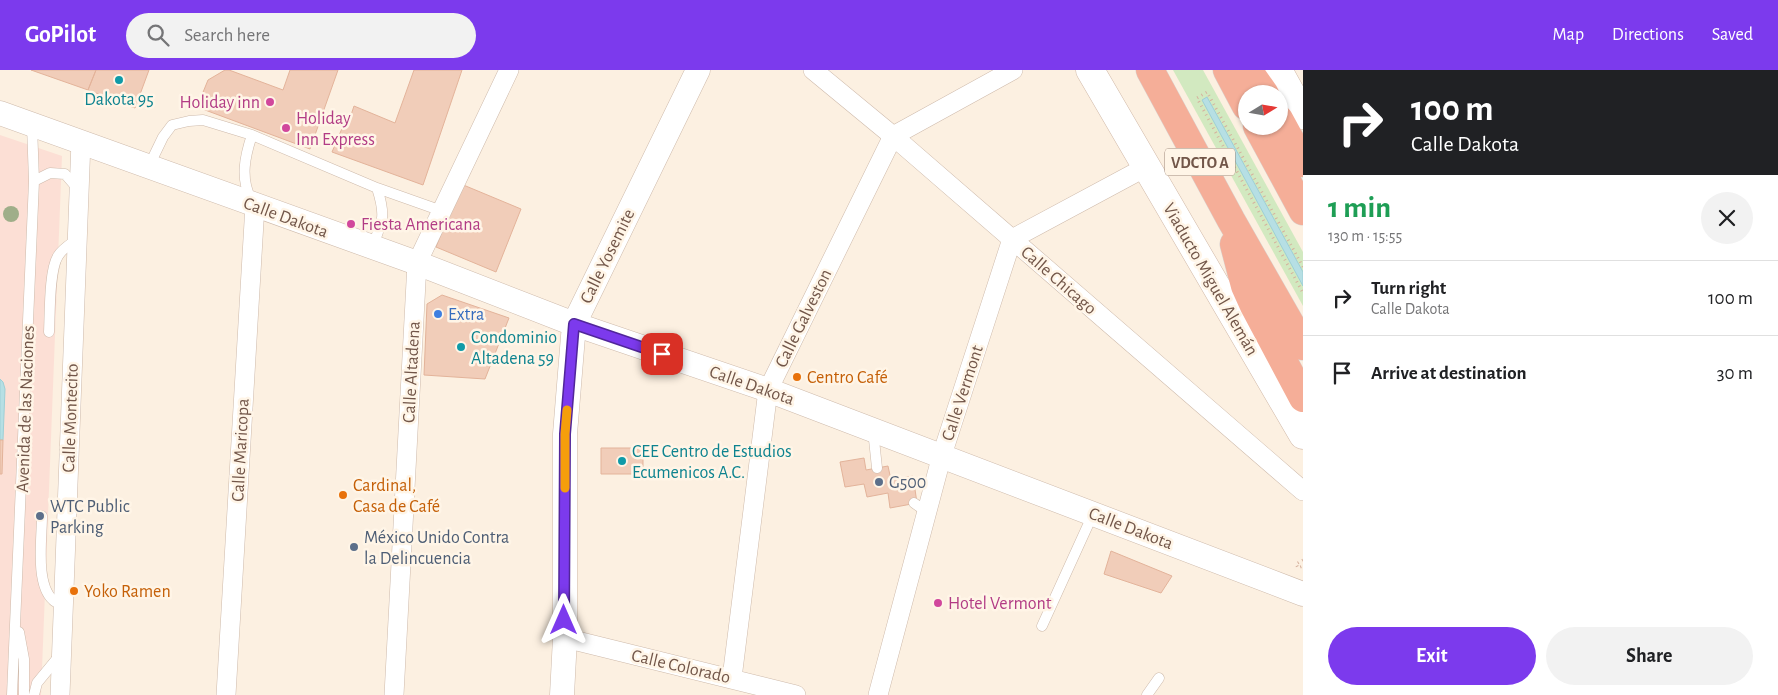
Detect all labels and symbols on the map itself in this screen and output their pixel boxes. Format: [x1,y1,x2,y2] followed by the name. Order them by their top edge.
[113,74,125,86] marker: Dakota 95
[1238,85,1288,135] north arrow
[84,91,154,109] place label: Dakota 95
[180,94,260,112] place label: Holiday inn
[264,96,276,108] marker: Holiday inn
[296,110,375,149] place label: Holiday Inn Express
[280,122,292,134] marker: Holiday Inn Express
[1165,148,1235,175] road number: VDCTO A
[241,194,330,242] street label: Calle Dakota
[1159,200,1261,359] street label: Viaducto Miguel Alemán
[577,206,638,306] street label: Calle Yosemite
[361,216,481,234] place label: Fiesta Americana
[345,218,357,230] marker: Fiesta Americana
[1017,243,1100,318] street label: Calle Chicago
[772,266,835,370] street label: Calle Galveston
[448,306,484,324] place label: Extra
[432,308,444,320] marker: Extra
[400,321,424,423] street label: Calle Altadena
[14,325,38,493] street label: Avenida de las Naciones
[471,329,557,368] place label: Condominio Altadena 59
[641,333,683,375] pin
[455,341,467,353] marker: Condominio Altadena 59
[939,343,987,443] street label: Calle Vermont
[60,363,82,473] street label: Calle Montecito
[707,363,796,409] street label: Calle Dakota
[807,369,888,387] place label: Centro Café
[791,371,803,383] marker: Centro Café
[229,398,253,502] street label: Calle Maricopa
[632,443,792,482] place label: CEE Centro de Estudios Ecumenicos A.C.
[616,455,628,467] marker: CEE Centro de Estudios Ecumenicos A.C.
[889,474,926,492] place label: G500
[873,476,885,488] marker: G500
[353,477,440,516] place label: Cardinal, Casa de Café
[337,489,349,501] marker: Cardinal, Casa de Café
[50,498,130,537] place label: WTC Public Parking
[1086,505,1175,553] street label: Calle Dakota
[34,510,46,522] marker: WTC Public Parking
[364,529,509,568] place label: México Unido Contra la Delincuencia
[348,541,360,553] marker: México Unido Contra la Delincuencia
[84,583,171,601] place label: Yoko Ramen
[68,585,80,597] marker: Yoko Ramen
[537,593,589,645] position arrow
[948,595,1052,613] place label: Hotel Vermont
[932,597,944,609] marker: Hotel Vermont
[630,647,732,687] street label: Calle Colorado

